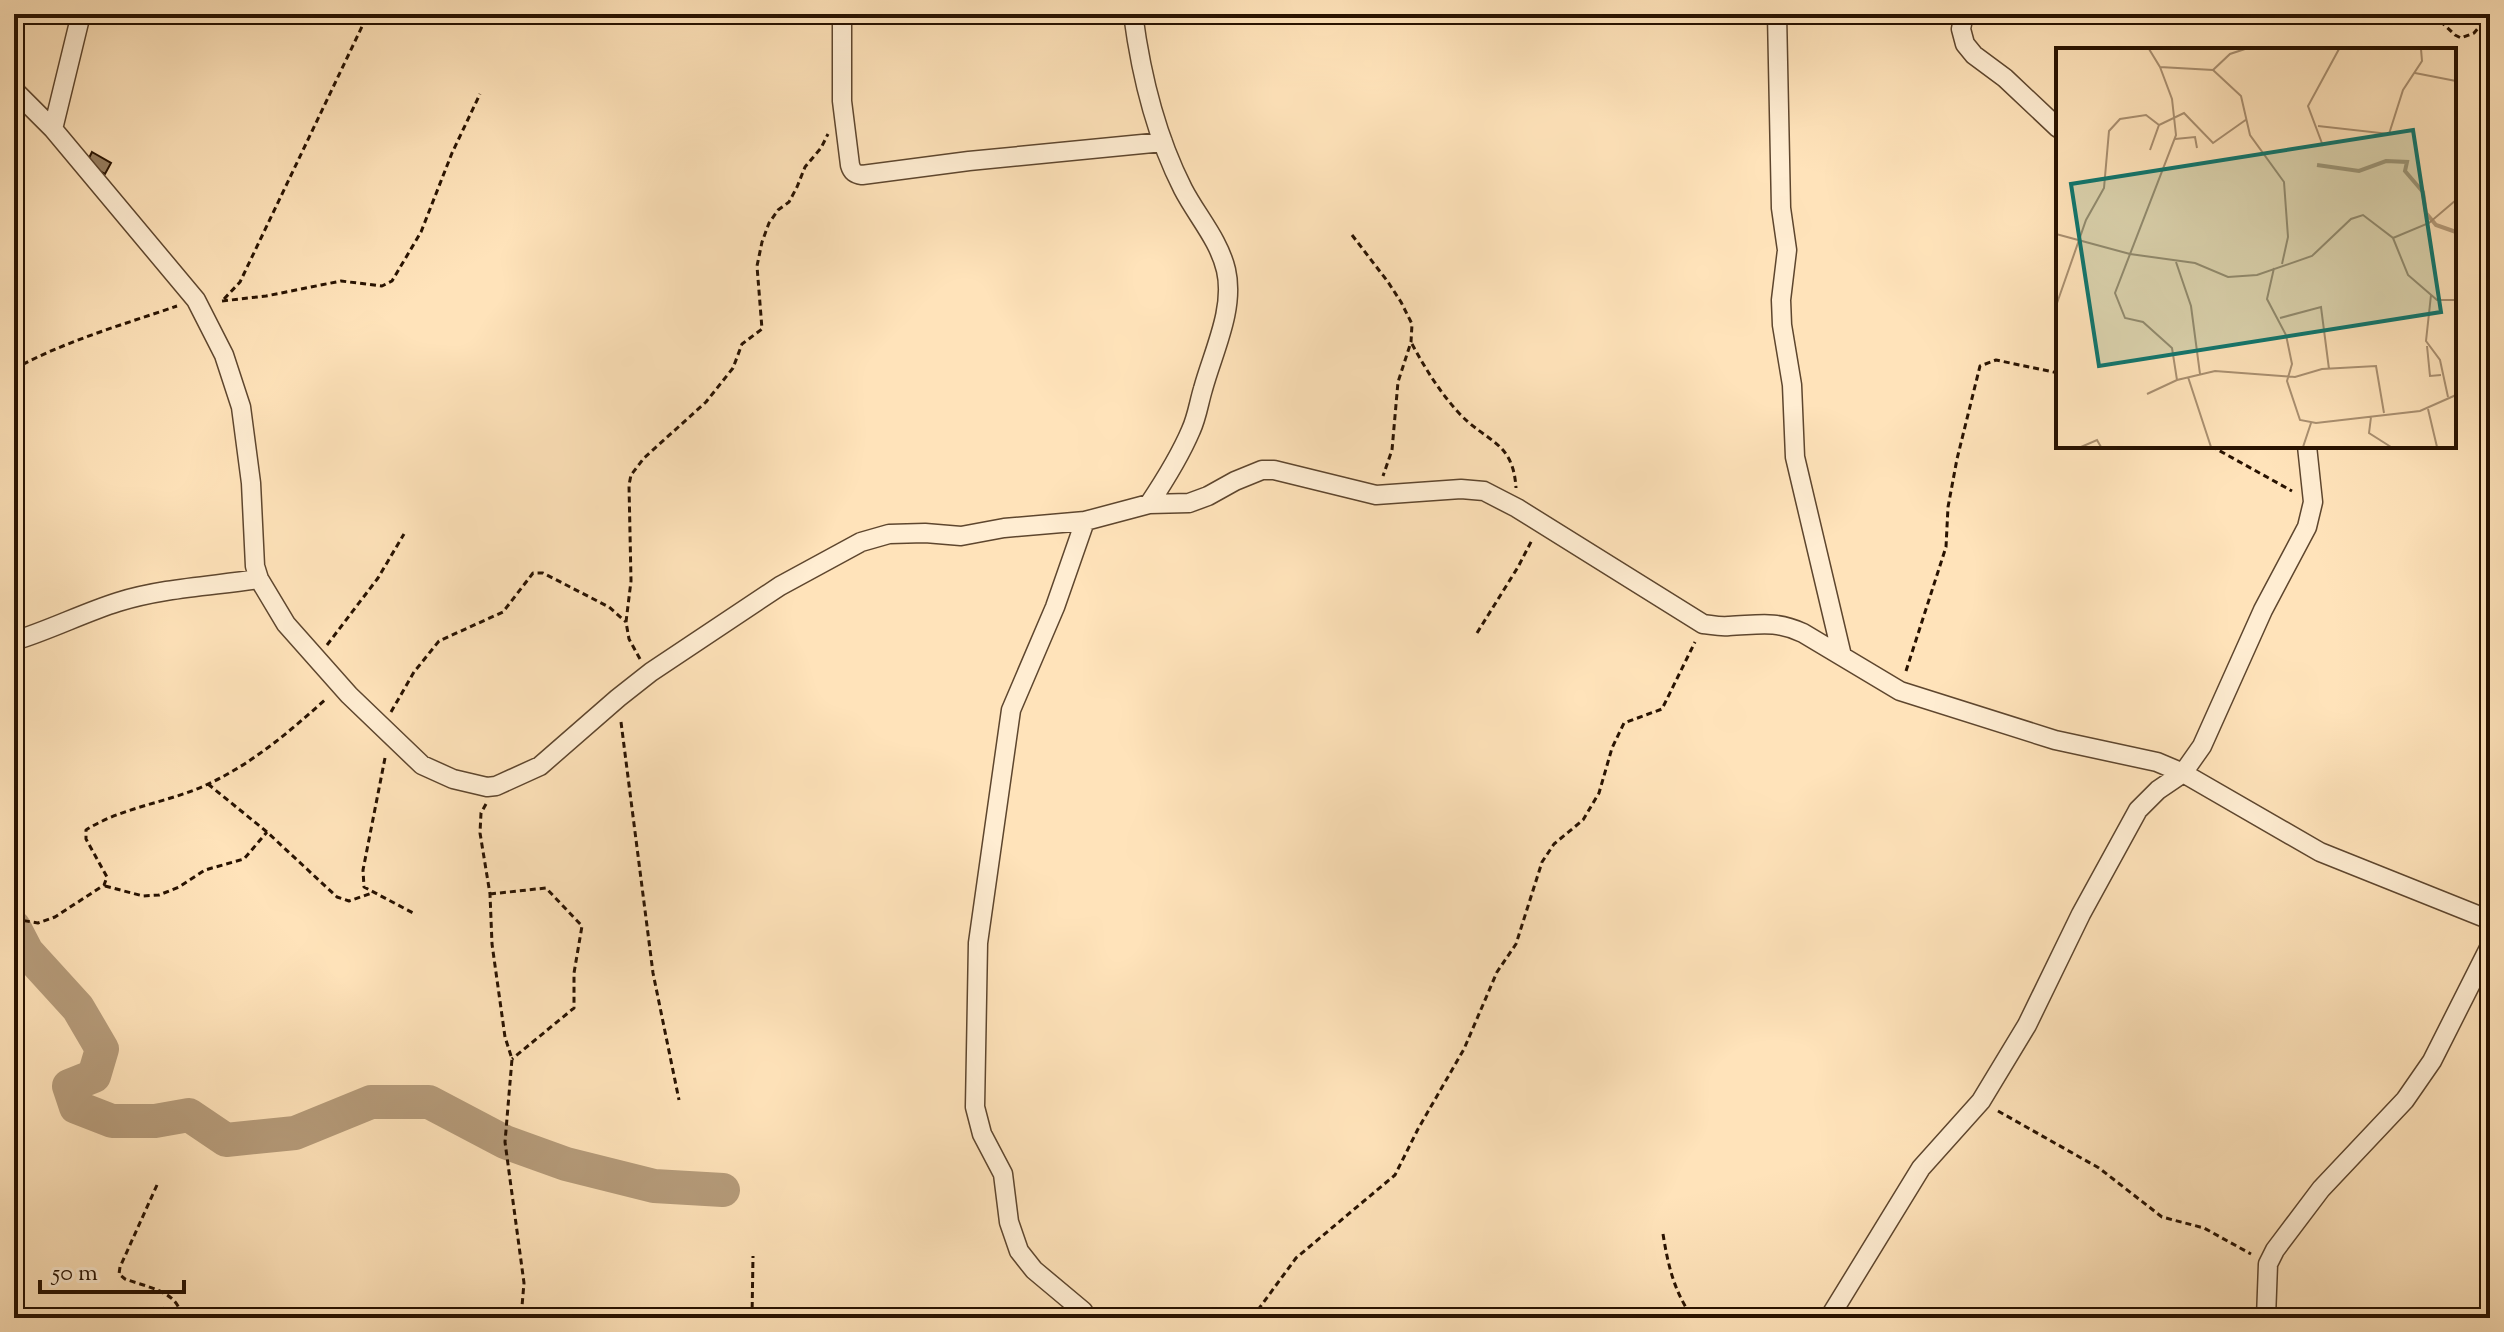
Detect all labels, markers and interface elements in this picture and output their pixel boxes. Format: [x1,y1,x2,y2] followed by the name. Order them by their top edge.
[2056,48,2456,448] inset map
[40,1244,184,1294] scale bar
[50,1257,98,1291] text: 50 m

